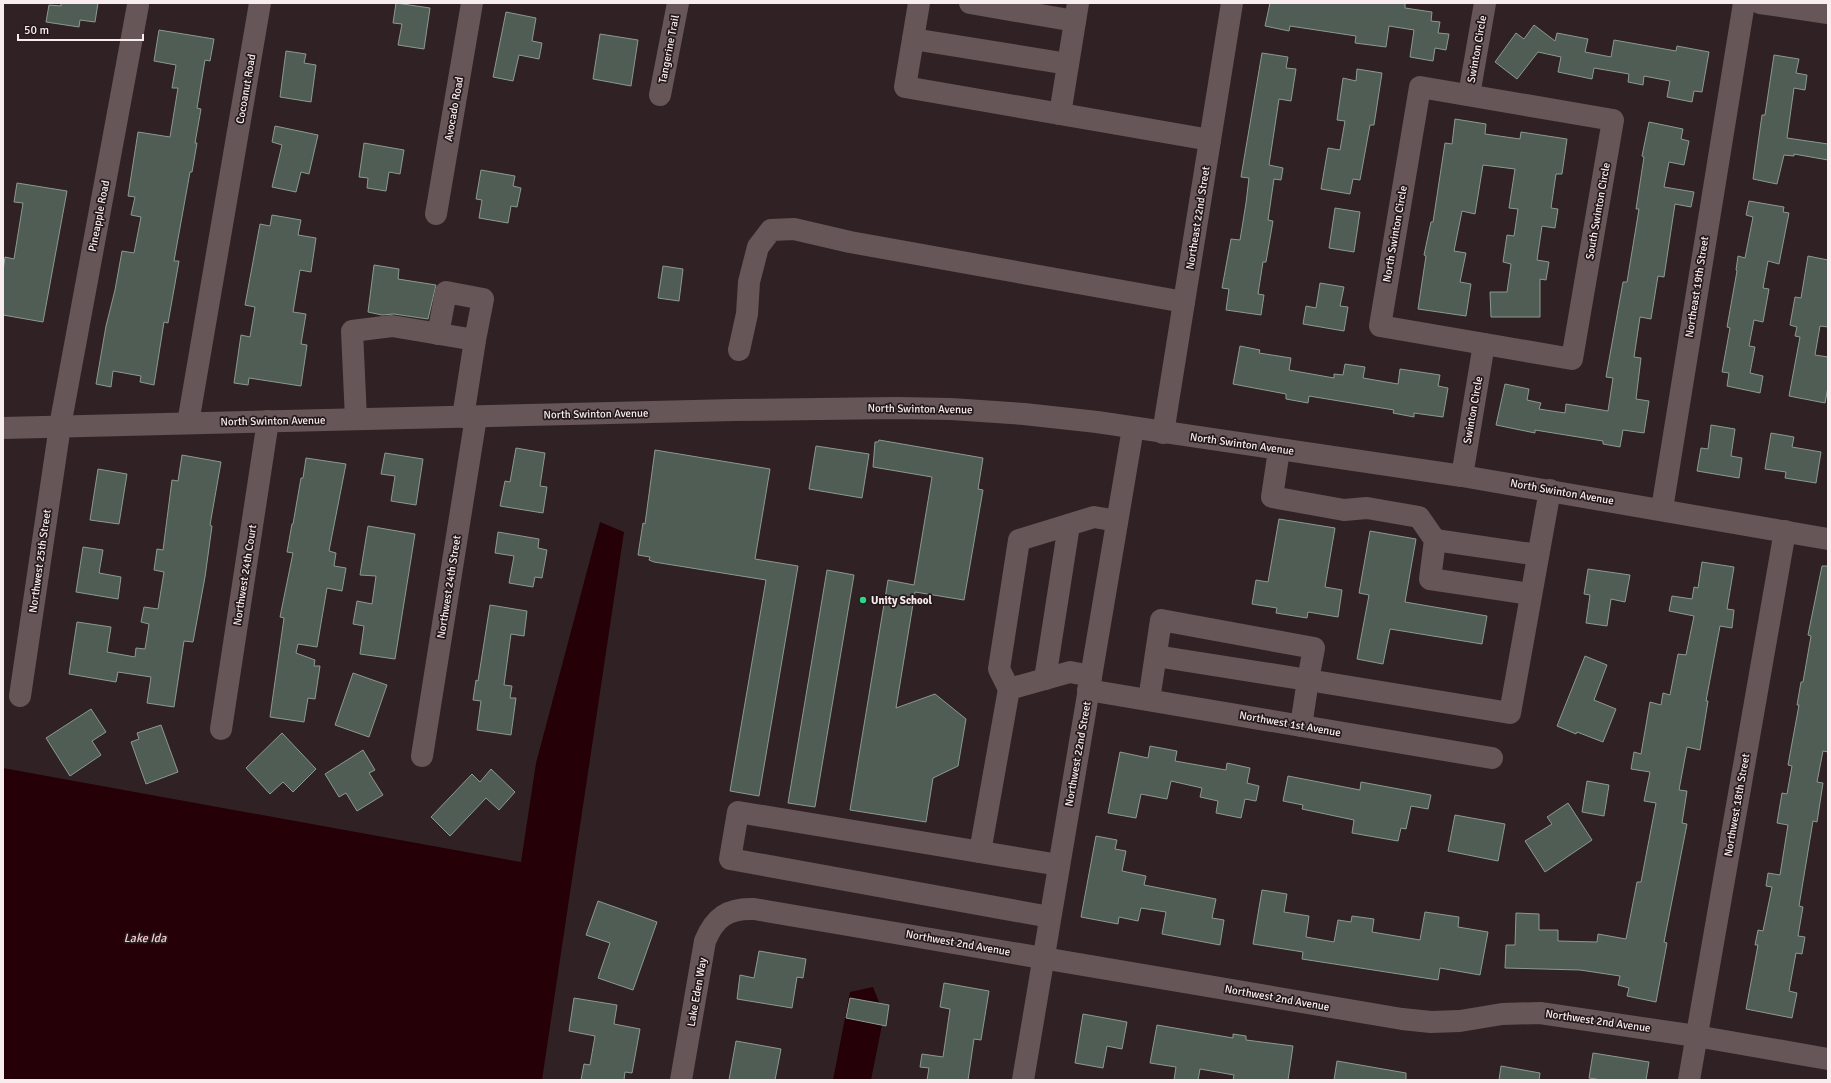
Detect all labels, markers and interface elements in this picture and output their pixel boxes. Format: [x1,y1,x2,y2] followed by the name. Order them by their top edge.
[656,14,682,84] street label: Tangerine Trail
[1465,14,1489,84] street label: Swinton Circle
[18,16,143,42] scale bar
[24,23,49,38] text: 50 m
[233,53,259,125] street label: Cocoanut Road
[442,76,466,142] street label: Avocado Road
[1583,161,1613,261] street label: South Swinton Circle
[1183,165,1213,271] street label: Northeast 22nd Street
[86,179,112,253] street label: Pineapple Road
[1380,185,1410,283] street label: North Swinton Circle
[1683,235,1711,339] street label: Northeast 19th Street
[1461,375,1485,445] street label: Swinton Circle
[867,402,973,416] street label: North Swinton Avenue
[543,407,649,421] street label: North Swinton Avenue
[220,414,326,428] street label: North Swinton Avenue
[1189,430,1295,458] street label: North Swinton Avenue
[1509,476,1615,508] street label: North Swinton Avenue
[26,508,54,614] street label: Northwest 25th Street
[231,523,259,626] street label: Northwest 24th Court
[434,534,464,640] street label: Northwest 24th Street
[871,594,933,607] place label: Unity School
[858,595,868,605] marker: Unity School
[1062,700,1094,807] street label: Northwest 22nd Street
[1238,709,1342,739] street label: Northwest 1st Avenue
[1722,752,1752,858] street label: Northwest 18th Street
[905,927,1011,959] street label: Northwest 2nd Avenue
[124,931,167,946] water label: Lake Ida
[685,956,710,1028] street label: Lake Eden Way
[1224,982,1330,1014] street label: Northwest 2nd Avenue
[1545,1007,1651,1035] street label: Northwest 2nd Avenue

